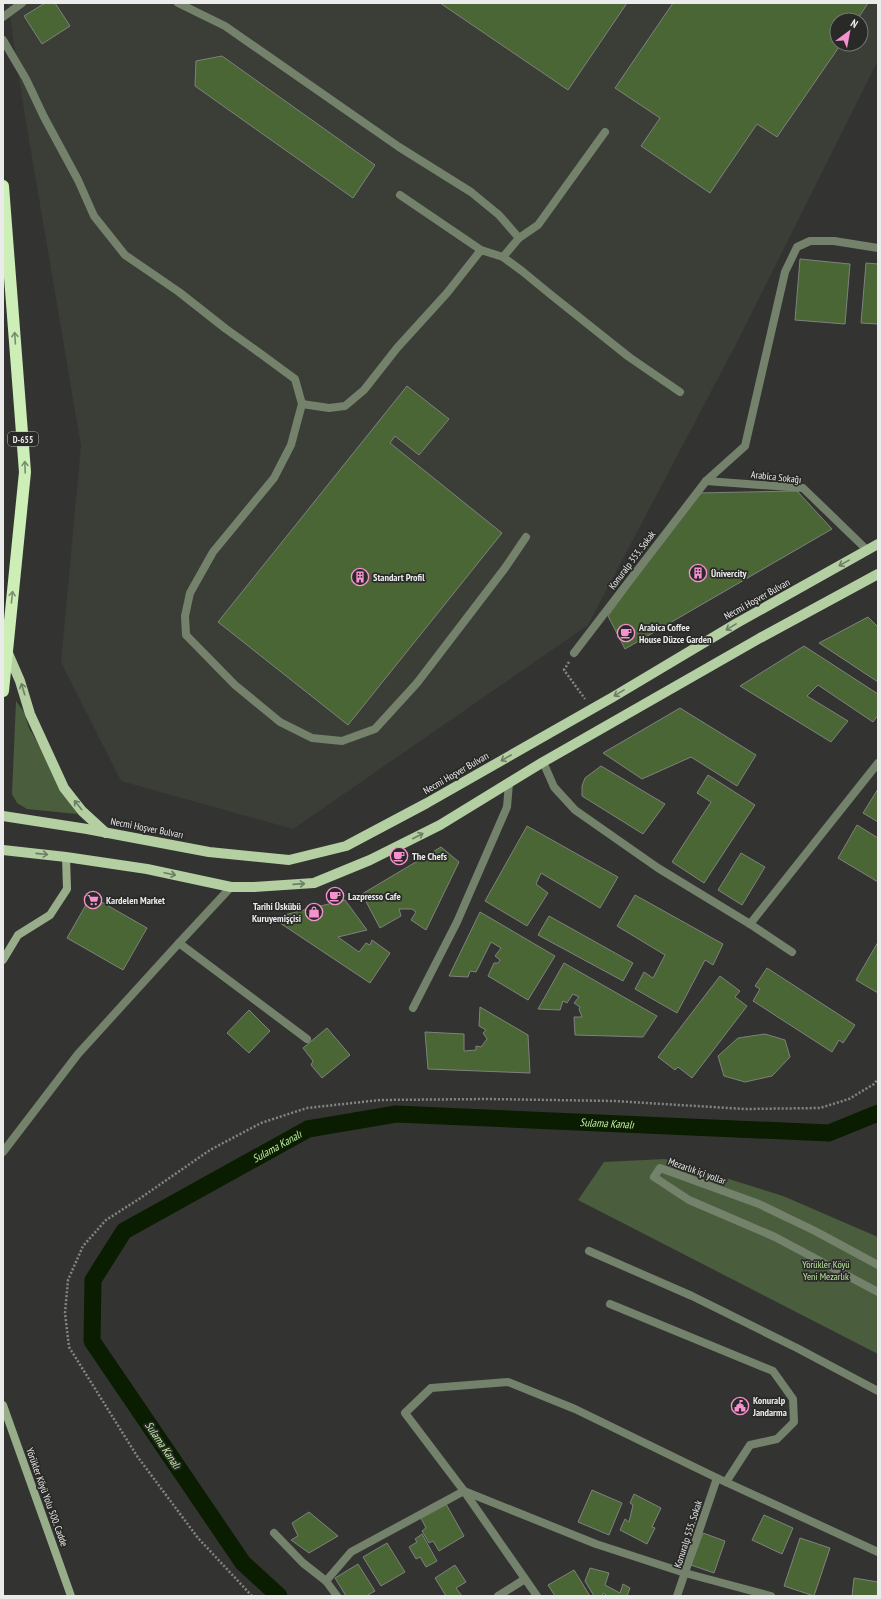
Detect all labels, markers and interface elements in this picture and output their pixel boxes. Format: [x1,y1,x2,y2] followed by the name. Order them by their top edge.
[829,12,869,52] north arrow
[848,16,861,31] text: N
[12,332,19,345] one-way arrow
[8,432,38,446] road number: D-655
[21,461,28,474] one-way arrow
[750,468,802,486] street label: Arabica Sokağı
[606,528,658,592] street label: Konuralp 353. Sokak
[838,560,850,568] one-way arrow
[688,563,708,583] building icon: Ünivercity
[350,567,370,587] building icon: Standart Profil
[711,567,747,580] place label: Ünivercity
[373,571,425,584] place label: Standart Profil
[722,575,792,623] street label: Necmi Hoşver Bulvarı
[8,591,16,604] one-way arrow
[638,621,712,646] place label: Arabica Coffee House Düzce Garden
[616,623,636,643] cafe icon: Arabica Coffee House Düzce Garden
[725,624,737,632] one-way arrow
[19,682,26,695] one-way arrow
[613,690,625,698] one-way arrow
[421,749,491,797] street label: Necmi Hoşver Bulvarı
[500,754,512,762] one-way arrow
[73,800,82,811] one-way arrow
[109,815,185,841] street label: Necmi Hoşver Bulvarı
[412,832,424,839] one-way arrow
[389,846,409,866] cafe icon: The Chefs
[35,850,48,858] one-way arrow
[412,850,447,863] place label: The Chefs
[163,870,176,878] one-way arrow
[292,880,305,888] one-way arrow
[325,886,345,906] cafe icon: Lazpresso Cafe
[83,890,103,910] supermarket icon: Kardelen Market
[348,890,401,903] place label: Lazpresso Cafe
[106,894,165,907] place label: Kardelen Market
[252,900,302,925] place label: Tarihi Üskübü Kuruyemişçisi
[304,902,324,922] shop icon: Tarihi Üskübü Kuruyemişçisi
[579,1115,635,1131] water label: Sulama Kanalı
[250,1127,304,1166] water label: Sulama Kanalı
[666,1155,728,1188] street label: Mezarlık içi yollar
[802,1258,850,1283] park label: Yörükler Köyü Yeni Mezarlık
[752,1394,787,1419] place label: Konuralp Jandarma
[730,1396,750,1416] public building icon: Konuralp Jandarma
[142,1419,184,1472] water label: Sulama Kanalı
[23,1446,71,1548] street label: Yörükler Köyü Yolu 500. Cadde
[671,1498,705,1569] street label: Konuralp 535. Sokak

